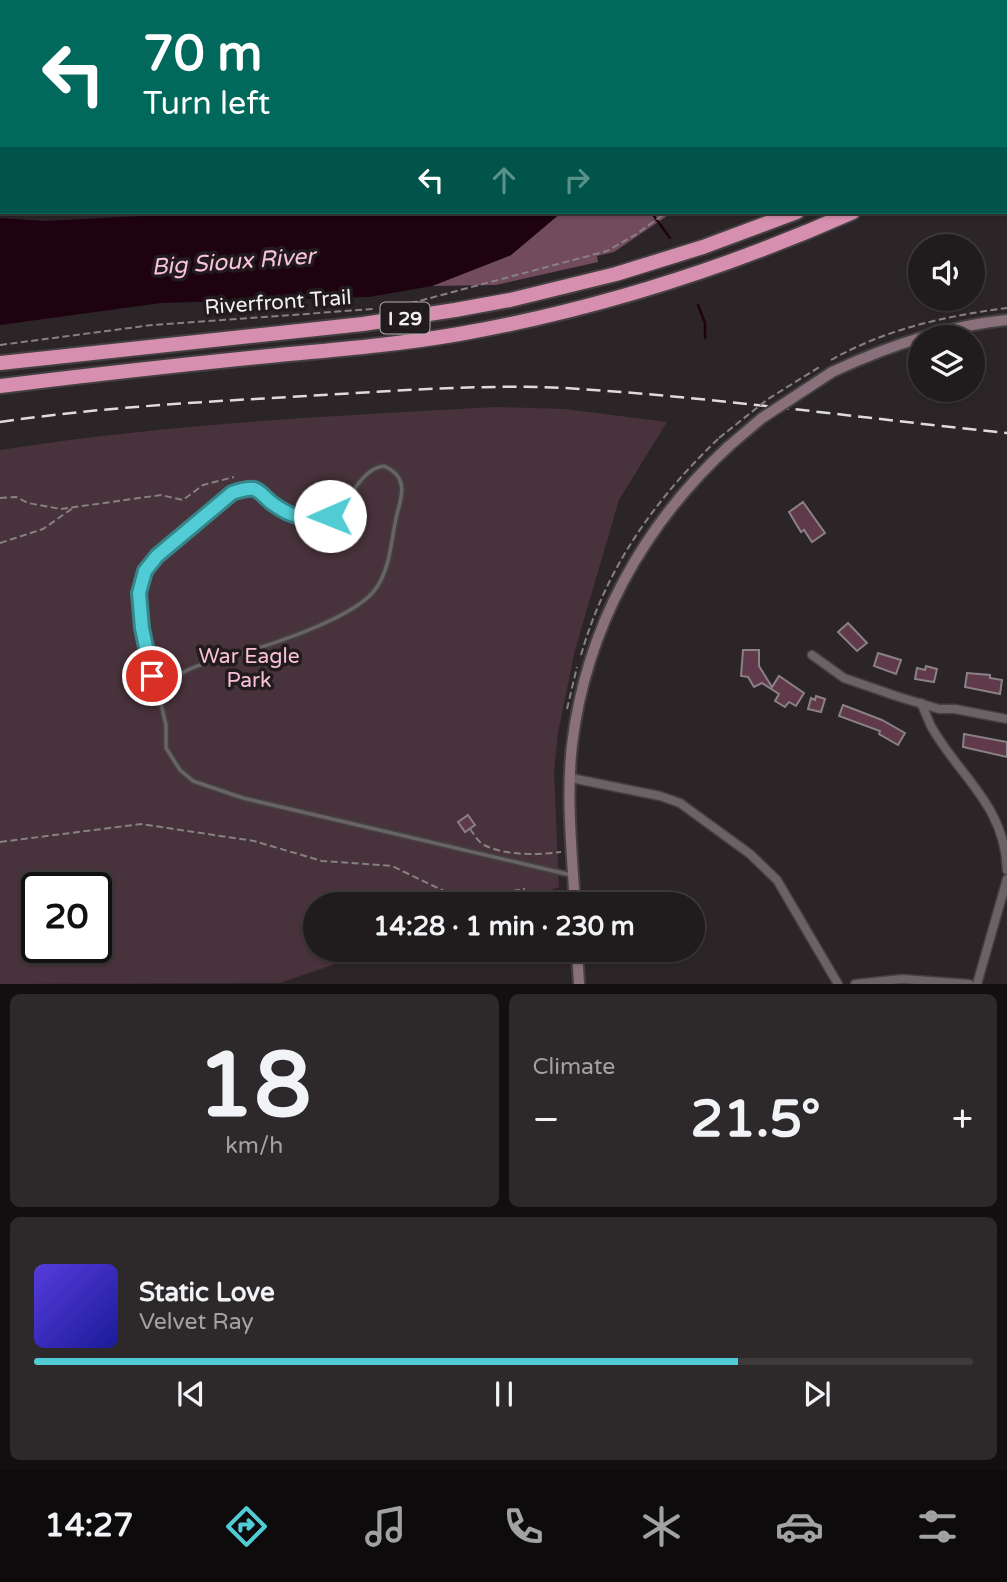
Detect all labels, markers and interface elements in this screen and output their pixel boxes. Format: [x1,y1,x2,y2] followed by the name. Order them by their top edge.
[143,25,262,84] text: 70 m
[28,28,119,119] icon: left
[143,85,270,123] text: Turn left
[412,161,450,199] icon: left
[485,161,523,199] icon: ahead
[558,161,596,199] icon: right
[908,234,985,402] map controls
[908,234,985,311] button: sound
[150,242,319,282] water label: Big Sioux River
[204,285,352,320] street label: Riverfront Trail
[380,302,430,334] road number: I 29
[908,325,985,402] button: layers
[293,479,367,553] position arrow
[198,644,300,693] park label: War Eagle Park
[122,646,182,706] pin
[133,657,171,695] icon: arrive
[21,872,112,963] speed limit sign: 20
[373,911,635,942] text: 14:28 · 1 min · 230 m
[197,1031,311,1141] text: 18
[533,1053,615,1081] text: Climate
[691,1088,821,1151] text: 21.5°
[533,1097,560,1143] text: −
[952,1097,973,1143] text: +
[225,1132,283,1160] text: km/h
[139,1277,275,1308] text: Static Love
[139,1308,254,1336] text: Velvet Ray
[172,1375,210,1413] icon: previous
[485,1375,523,1413] icon: pause
[798,1375,836,1413] icon: next
[222,1502,271,1551] icon: directions
[361,1502,410,1551] icon: music
[499,1502,548,1551] icon: phone
[637,1502,686,1551] icon: climate
[775,1502,824,1551] icon: car
[913,1502,962,1551] icon: filters
[45,1507,133,1545] text: 14:27

